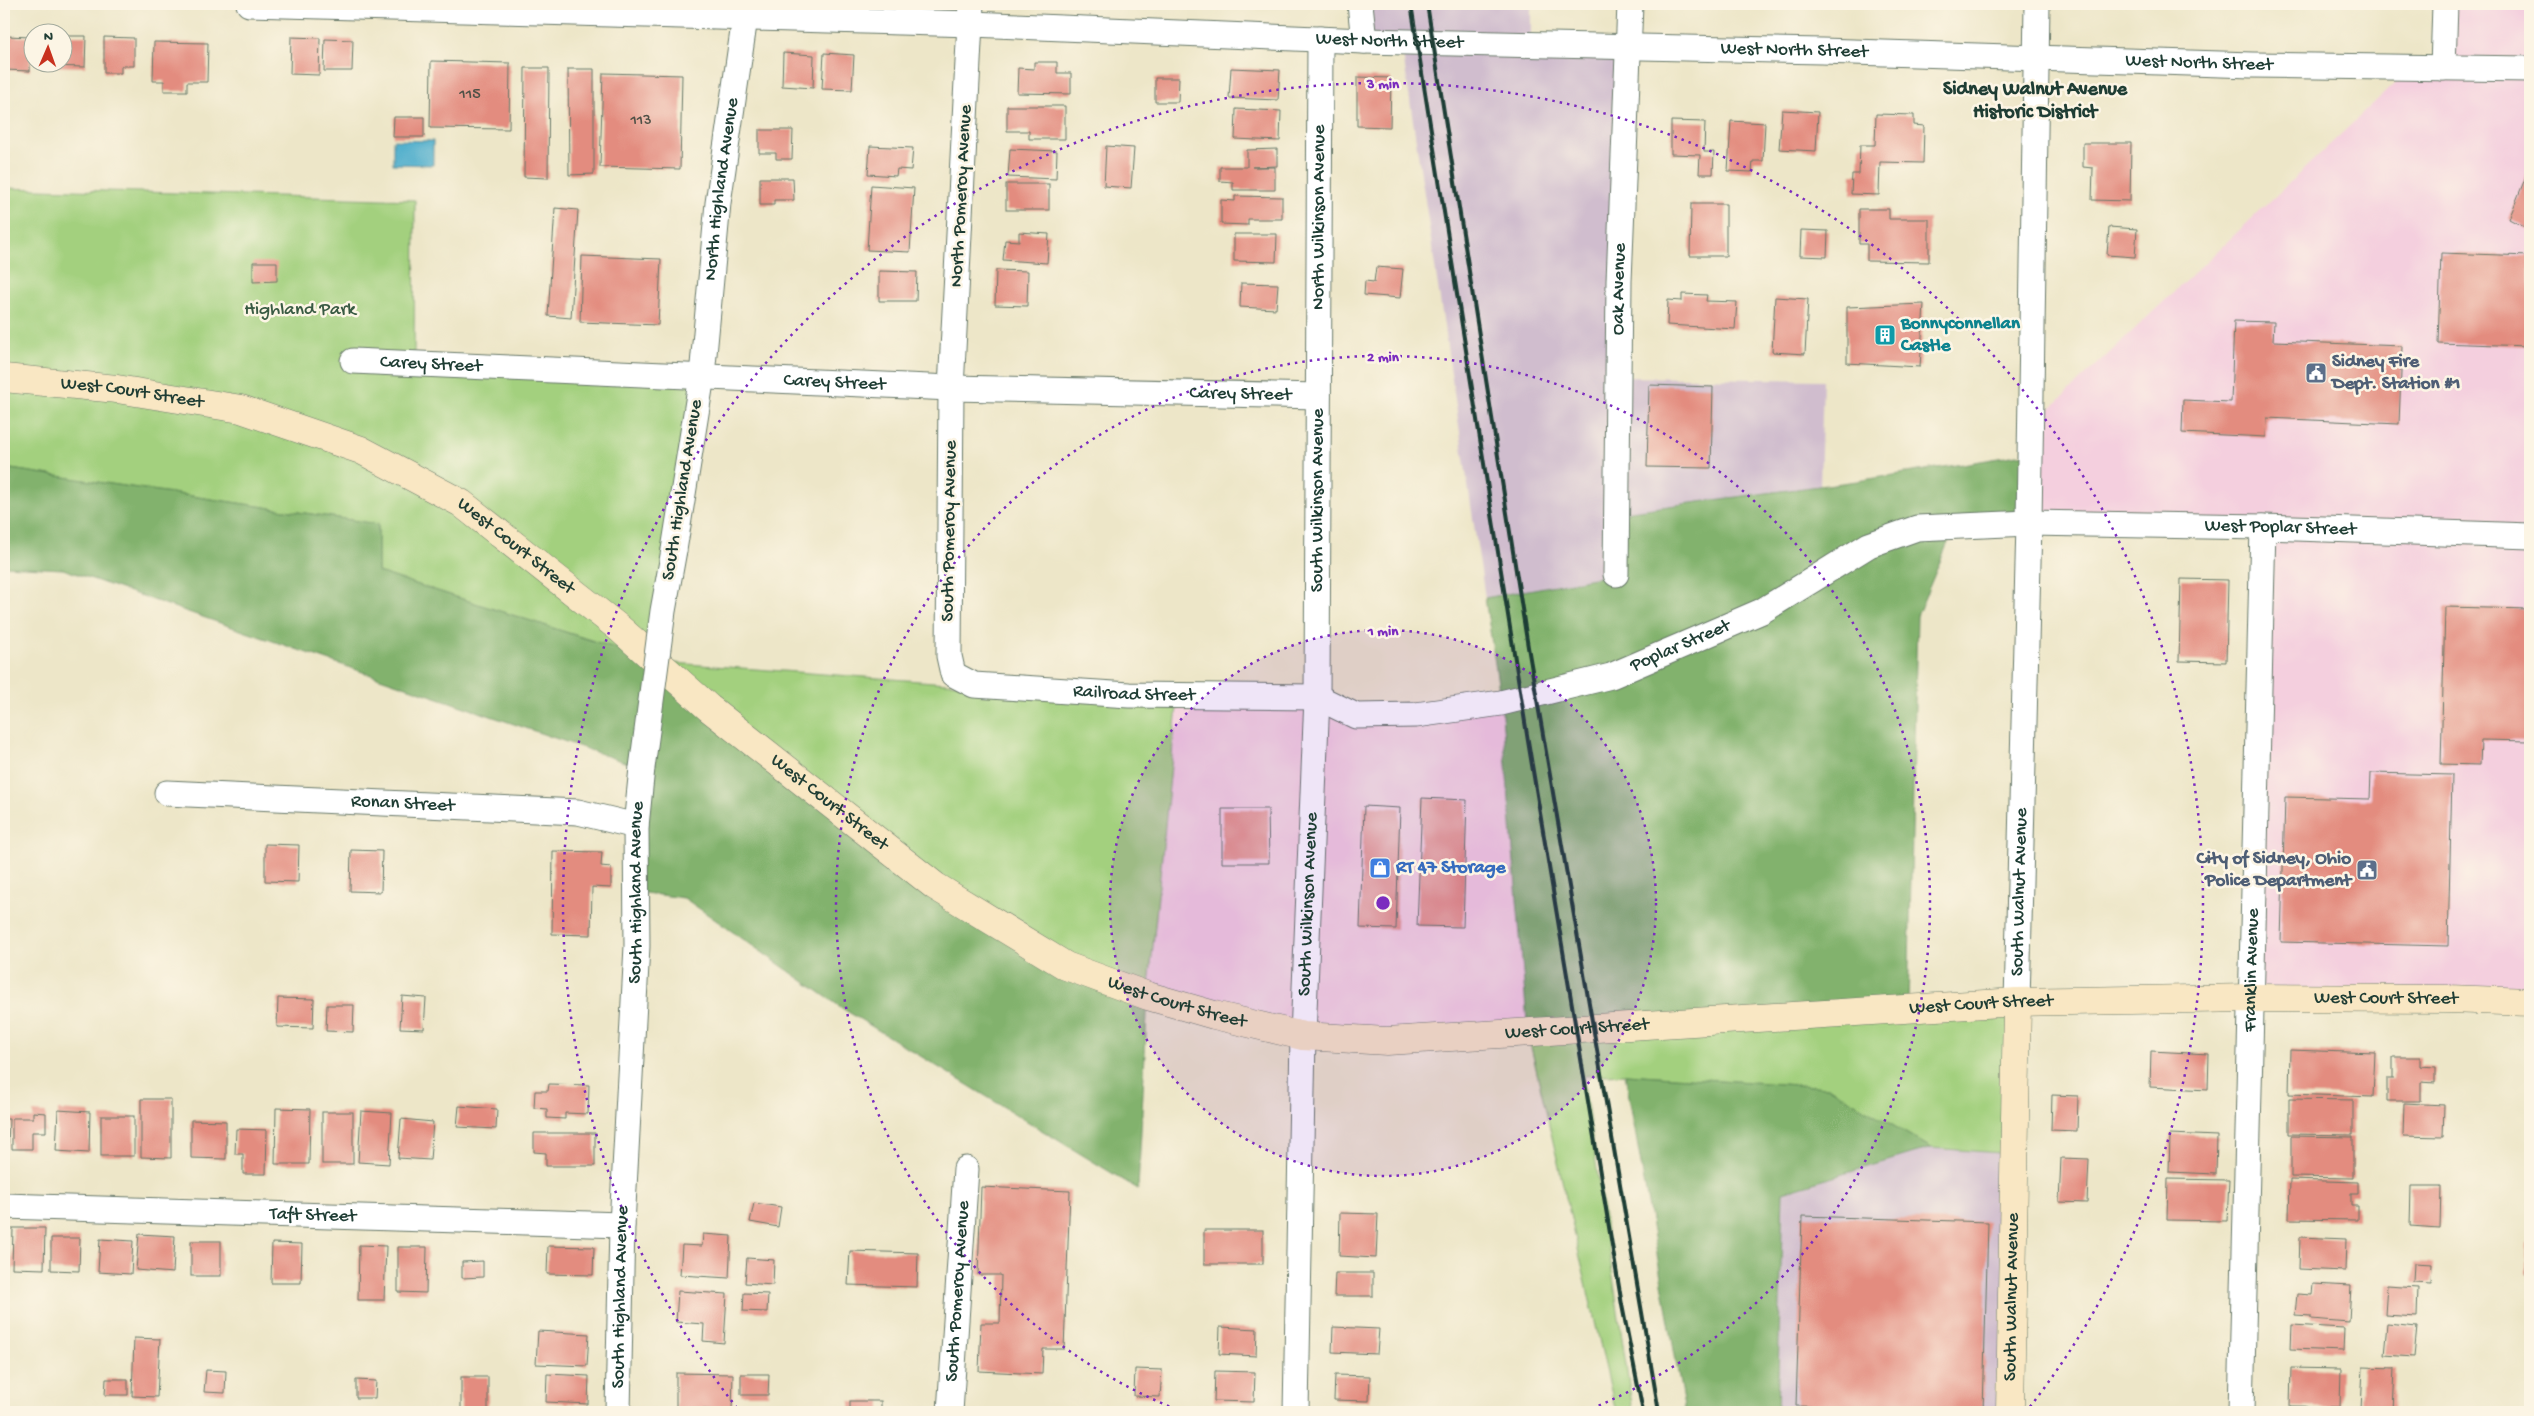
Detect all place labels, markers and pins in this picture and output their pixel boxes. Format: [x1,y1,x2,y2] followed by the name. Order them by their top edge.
[1900,313,2021,358] place label: Bonnyconnellan Castle
[1873,323,1897,347] building icon: Bonnyconnellan Castle
[2330,351,2460,396] place label: Sidney Fire Dept. Station #1
[2304,361,2328,385] public building icon: Sidney Fire Dept. Station #1
[2195,848,2353,893] place label: City of Sidney, Ohio Police Department
[1368,856,1392,880] shop icon: RT 47 Storage
[1395,857,1507,880] place label: RT 47 Storage
[2355,858,2379,882] public building icon: City of Sidney, Ohio Police Department
[1374,894,1392,912] centre of rings

